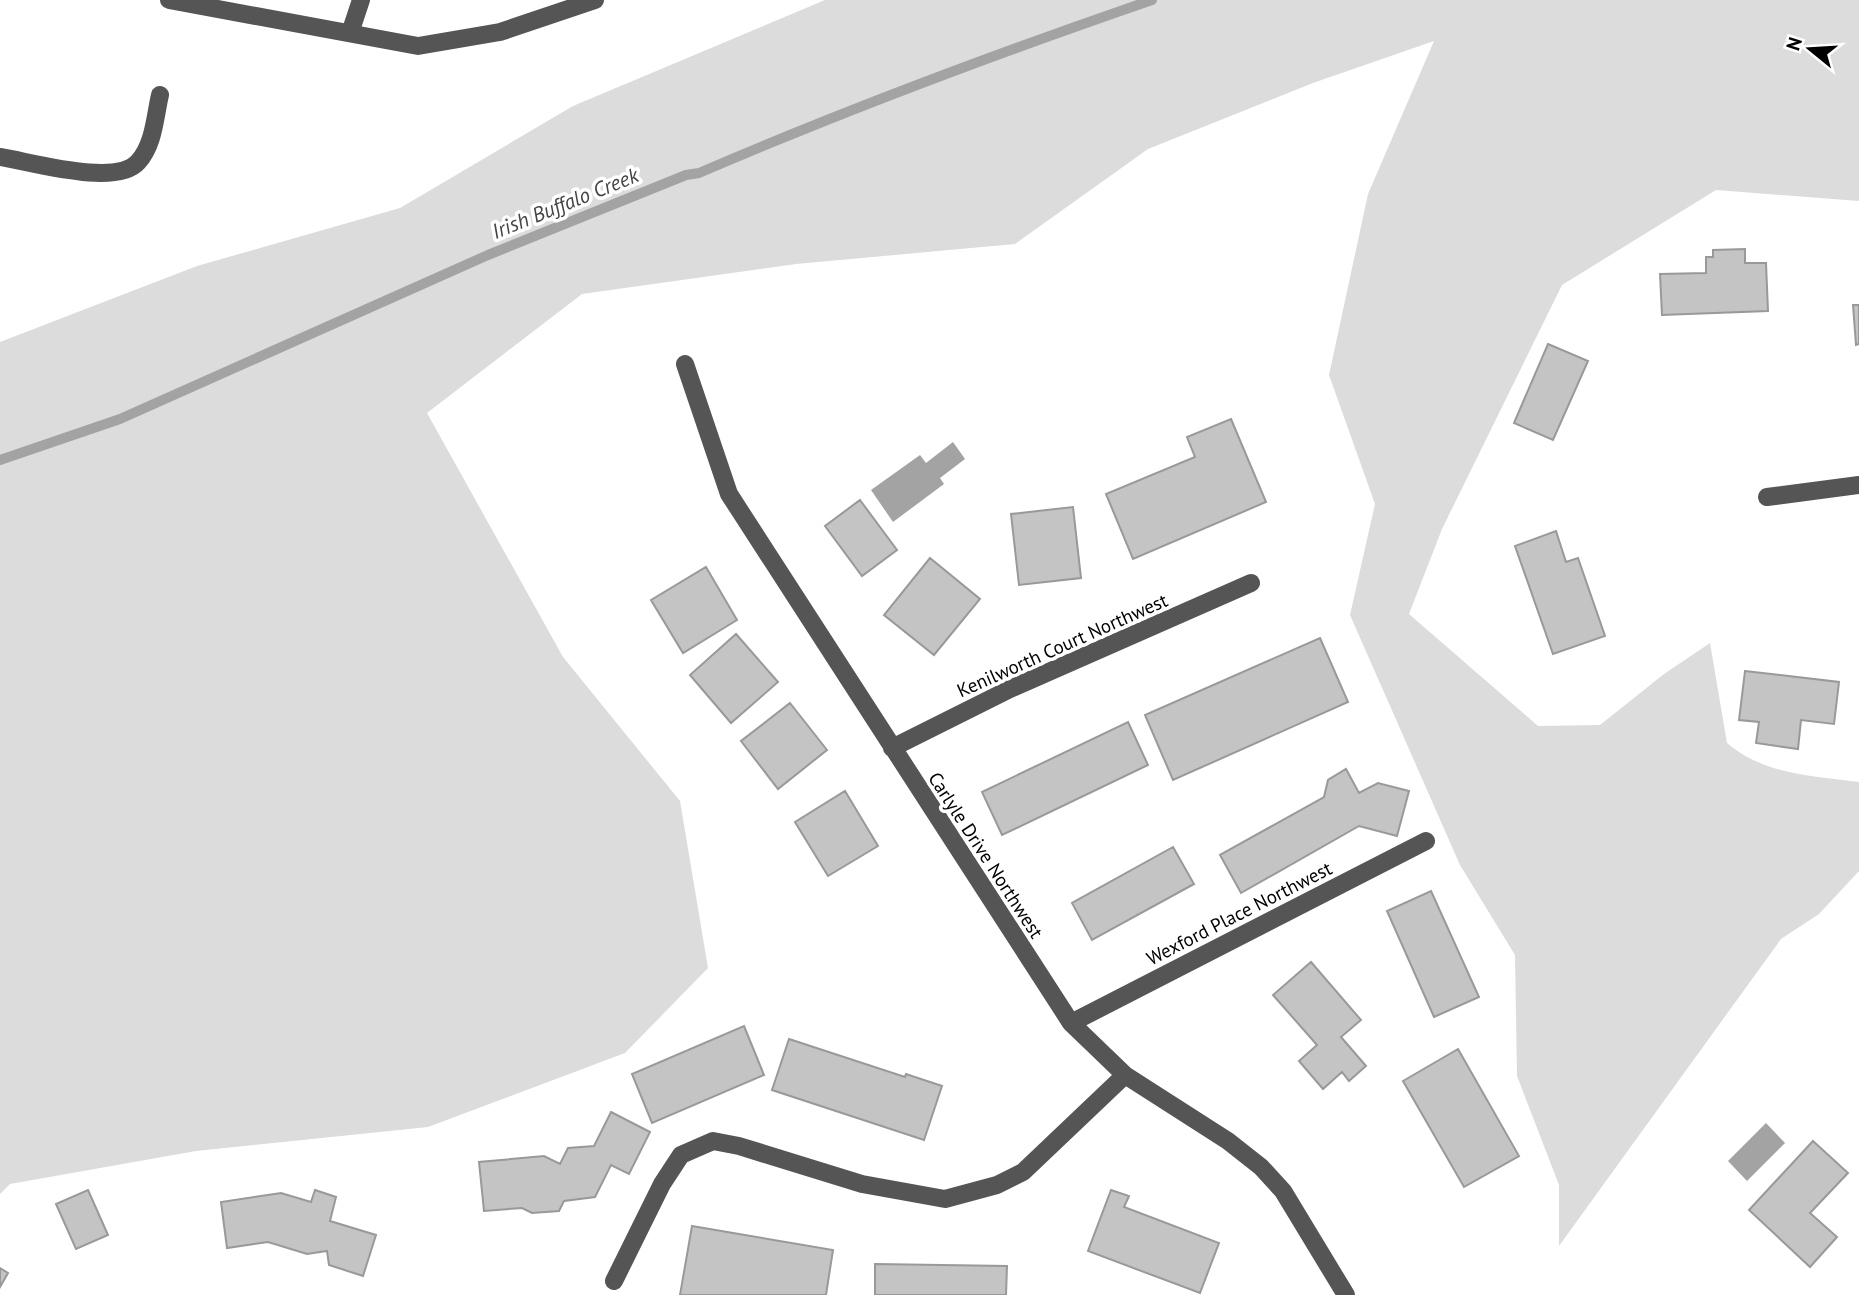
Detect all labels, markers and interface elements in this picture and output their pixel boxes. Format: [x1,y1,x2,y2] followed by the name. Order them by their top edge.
[1775,14,1845,84] north arrow
[1780,34,1807,53] text: N
[488,161,644,245] water label: Irish Buffalo Creek
[953,587,1172,702] street label: Kenilworth Court Northwest
[923,767,1049,943] street label: Carlyle Drive Northwest
[1142,856,1336,970] street label: Wexford Place Northwest

